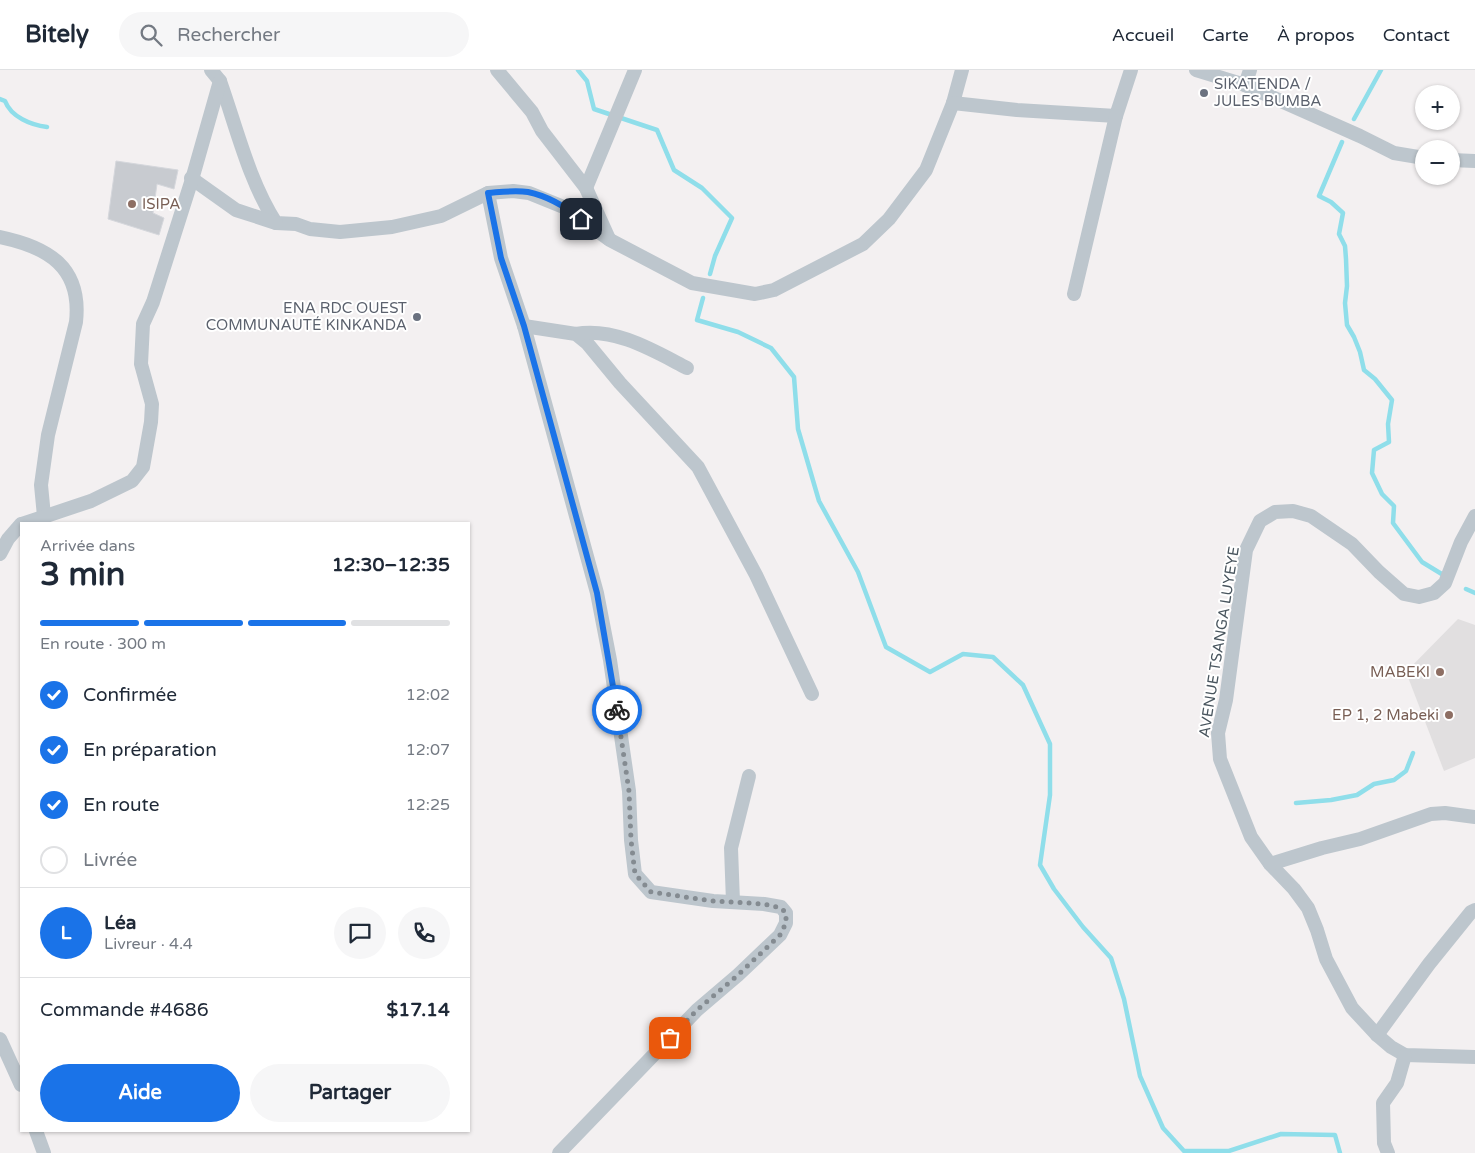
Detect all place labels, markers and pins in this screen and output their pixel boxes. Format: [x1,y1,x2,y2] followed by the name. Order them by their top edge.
[1214,75,1322,110] place label: SIKATENDA / JULES BUMBA
[1198,87,1210,99] marker: SIKATENDA / JULES BUMBA
[142,195,180,213] place label: ISIPA
[126,198,138,210] marker: ISIPA
[560,198,602,240] pin
[206,299,407,334] place label: ENA RDC OUEST COMMUNAUTÉ KINKANDA
[411,311,423,323] marker: ENA RDC OUEST COMMUNAUTÉ KINKANDA
[1370,663,1430,681] place label: MABEKI
[1434,666,1446,678] marker: MABEKI
[1332,706,1439,724] place label: EP 1, 2 Mabeki
[1443,709,1455,721] marker: EP 1, 2 Mabeki
[649,1017,691,1059] pin

